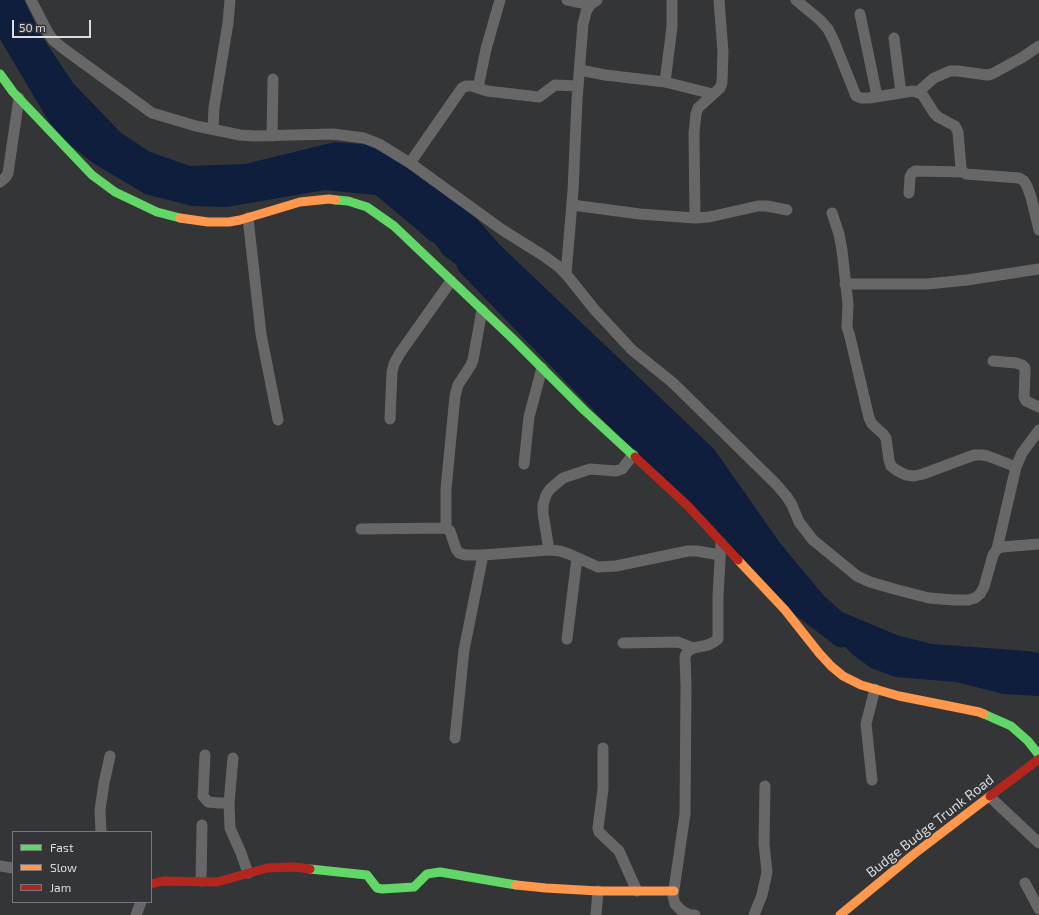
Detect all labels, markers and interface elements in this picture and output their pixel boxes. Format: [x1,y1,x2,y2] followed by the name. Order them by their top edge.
[14,12,93,38] scale bar
[19,20,46,34] text: 50 m
[863,771,997,881] street label: Budge Budge Trunk Road
[12,831,152,903] legend
[50,840,73,854] text: Fast
[50,860,77,874] text: Slow
[50,880,71,894] text: Jam

